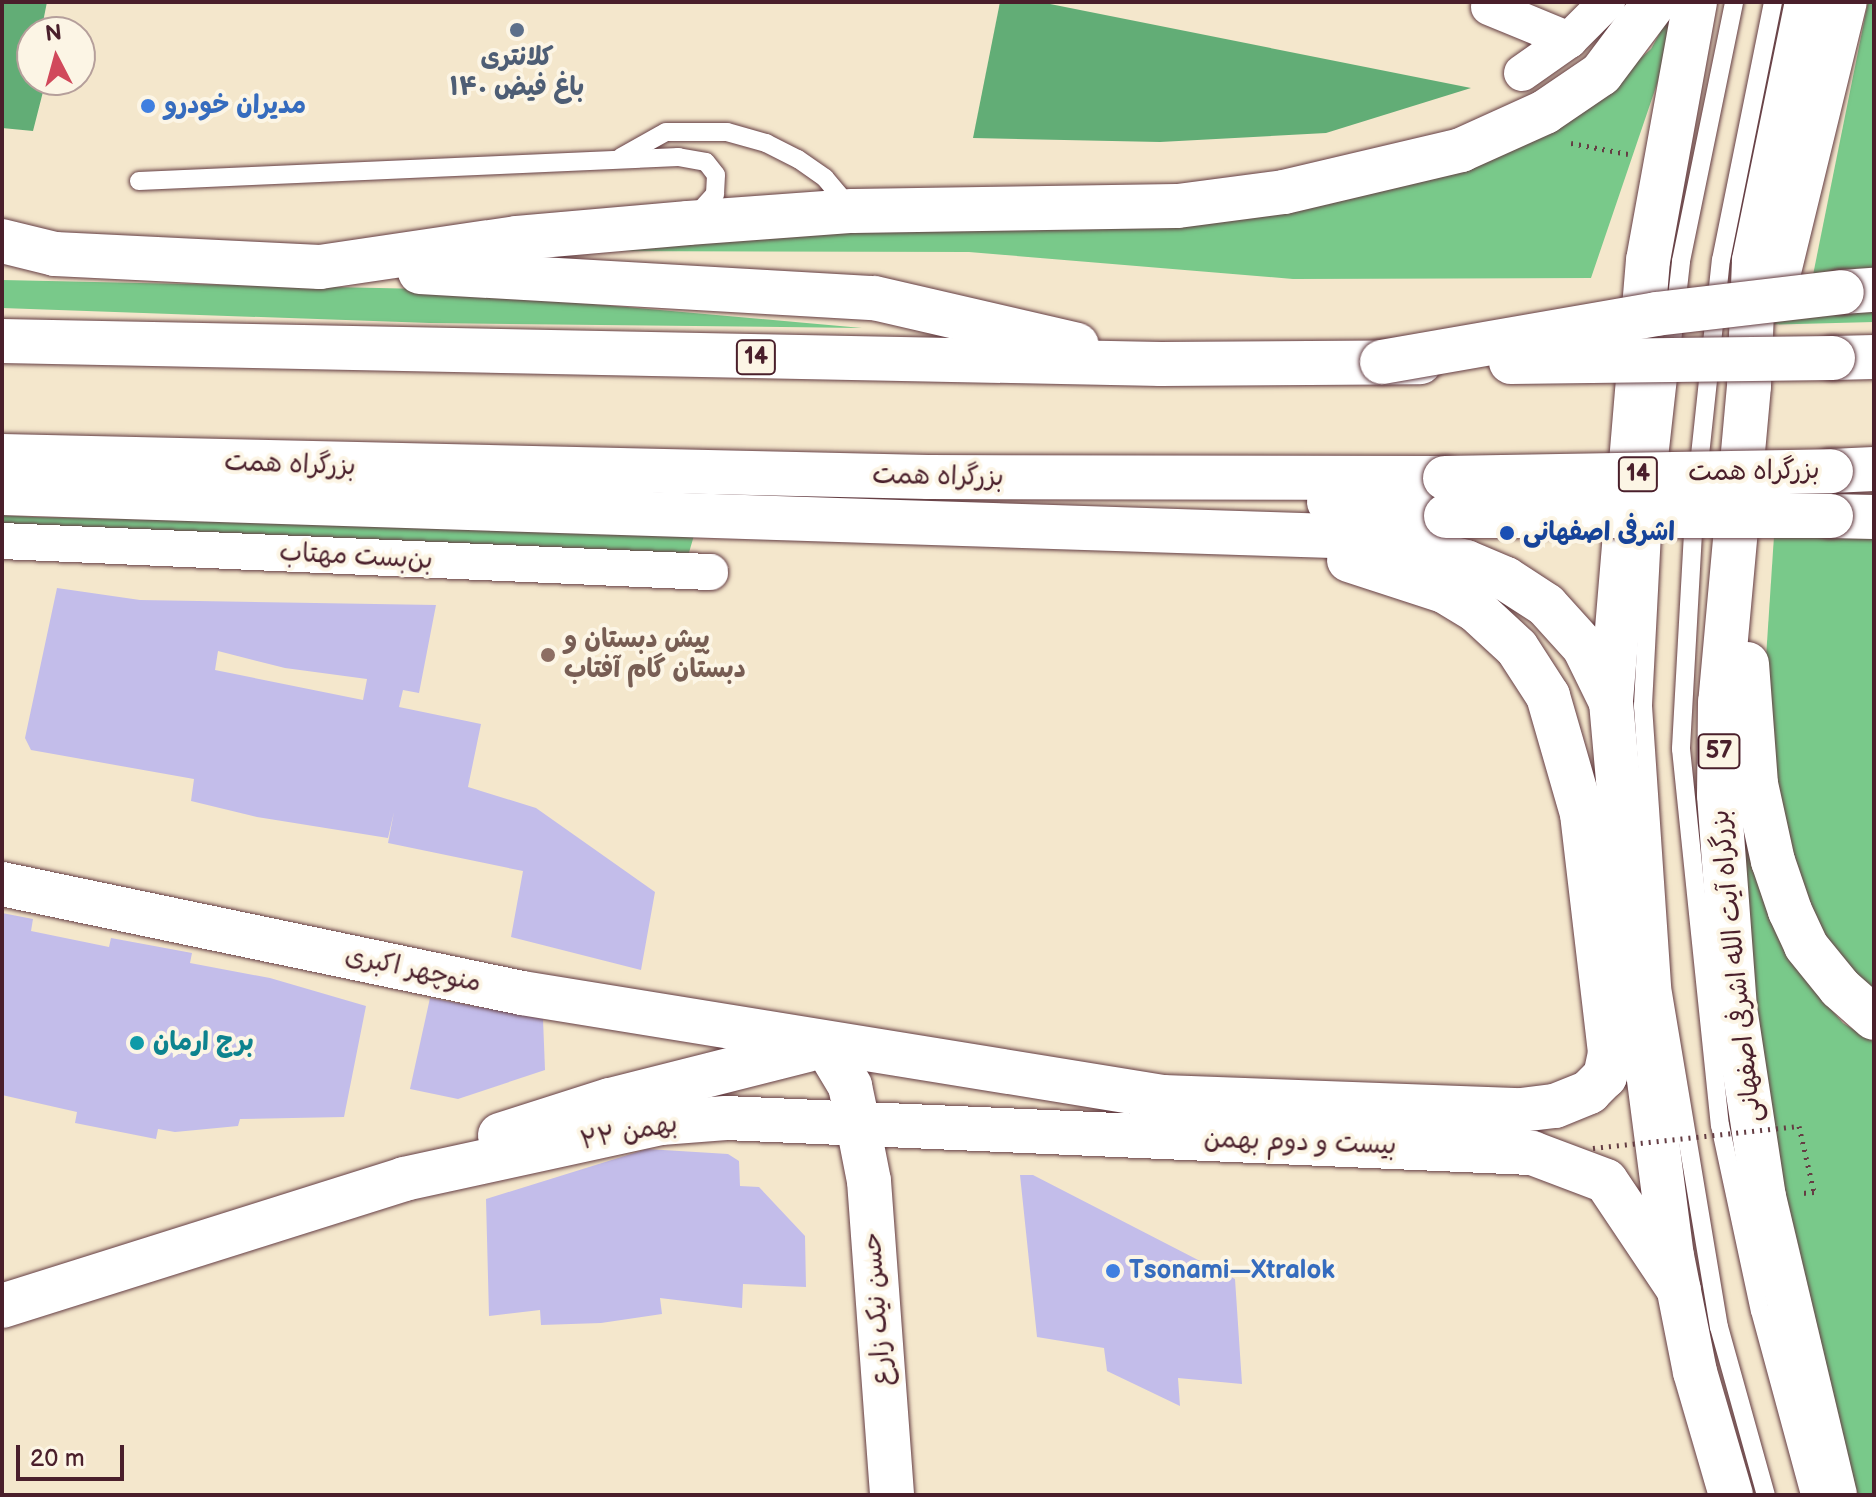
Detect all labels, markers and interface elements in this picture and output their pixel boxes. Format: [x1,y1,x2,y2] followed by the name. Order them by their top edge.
[16,16,96,96] north arrow
[44,19,63,48] text: N
[508,21,526,39] marker: کلانتری ۱۴۰ باغ فیض
[450,42,584,104] place label: کلانتری ۱۴۰ باغ فیض
[164,90,306,122] place label: مدیران خودرو
[139,97,157,115] marker: مدیران خودرو
[734,337,778,377] road number: 14
[224,447,356,483] street label: بزرگراه همت
[1616,454,1660,494] road number: 14
[1688,455,1820,489] street label: بزرگراه همت
[872,460,1004,494] street label: بزرگراه همت
[1523,517,1675,549] place label: اشرفی اصفهانی
[1498,524,1516,542] marker: اشرفی اصفهانی
[279,537,433,577] street label: بن‌بست مهتاب
[564,624,746,686] place label: پیش دبستان و دبستان گام آفتاب
[539,646,557,664] marker: پیش دبستان و دبستان گام آفتاب
[1697,731,1741,771] road number: 57
[1705,808,1769,1124] street label: بزرگراه آیت الله اشرفی اصفهانی
[342,940,484,1000] street label: منوچهر اکبری
[153,1027,254,1059] place label: برج ارمان
[128,1034,146,1052] marker: برج ارمان
[578,1108,680,1158] street label: ۲۲ بهمن
[1203,1124,1397,1162] street label: بیست و دوم بهمن
[857,1231,899,1387] street label: حسن نیک زارع
[1129,1255,1335,1287] place label: Tsonami—Xtralok
[1104,1262,1122,1280] marker: Tsonami—Xtralok
[20,1429,128,1479] scale bar
[30,1444,85,1473] text: 20 m

